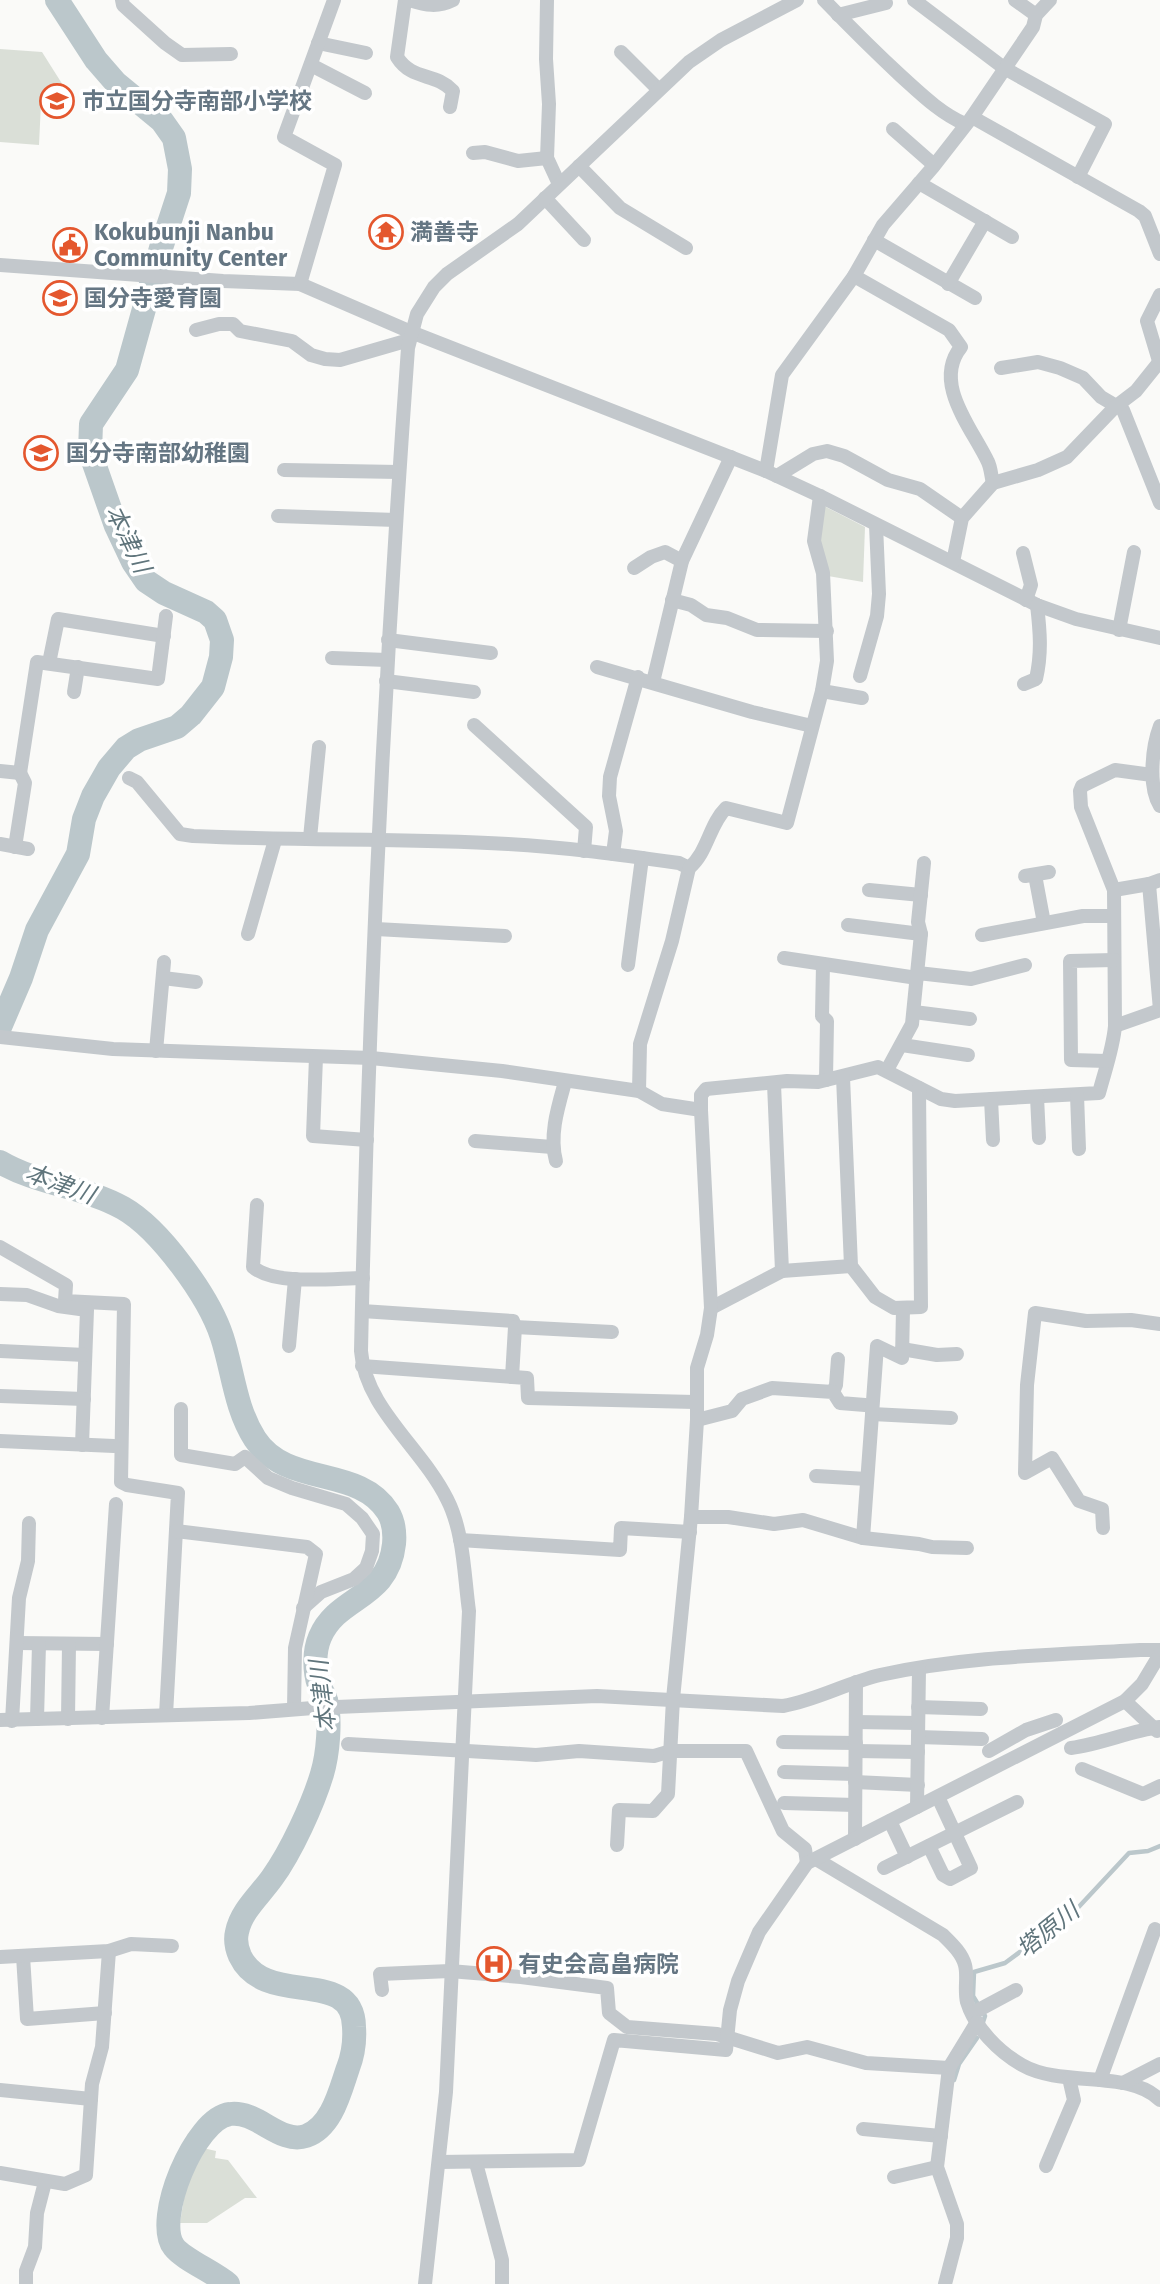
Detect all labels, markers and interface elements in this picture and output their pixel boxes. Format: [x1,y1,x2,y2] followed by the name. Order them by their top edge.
[38,82,76,120] school or university icon: 市立国分寺南部小学校
[82,87,312,115] place label: 市立国分寺南部小学校
[367,213,405,251] temple icon: 満善寺
[94,218,288,272] place label: Kokubunji Nanbu Community Center
[410,218,479,246] place label: 満善寺
[51,226,89,264] public building icon: Kokubunji Nanbu Community Center
[41,279,79,317] school or university icon: 国分寺愛育園
[84,284,222,312] place label: 国分寺愛育園
[22,434,60,472] school or university icon: 国分寺南部幼稚園
[66,439,250,467] place label: 国分寺南部幼稚園
[100,501,158,580] water label: 本津川
[21,1159,101,1210] water label: 本津川
[304,1656,341,1733] water label: 本津川
[1011,1895,1087,1964] water label: 塔原川
[475,1945,513,1983] hospital icon: 有史会高畠病院
[518,1950,679,1978] place label: 有史会高畠病院

